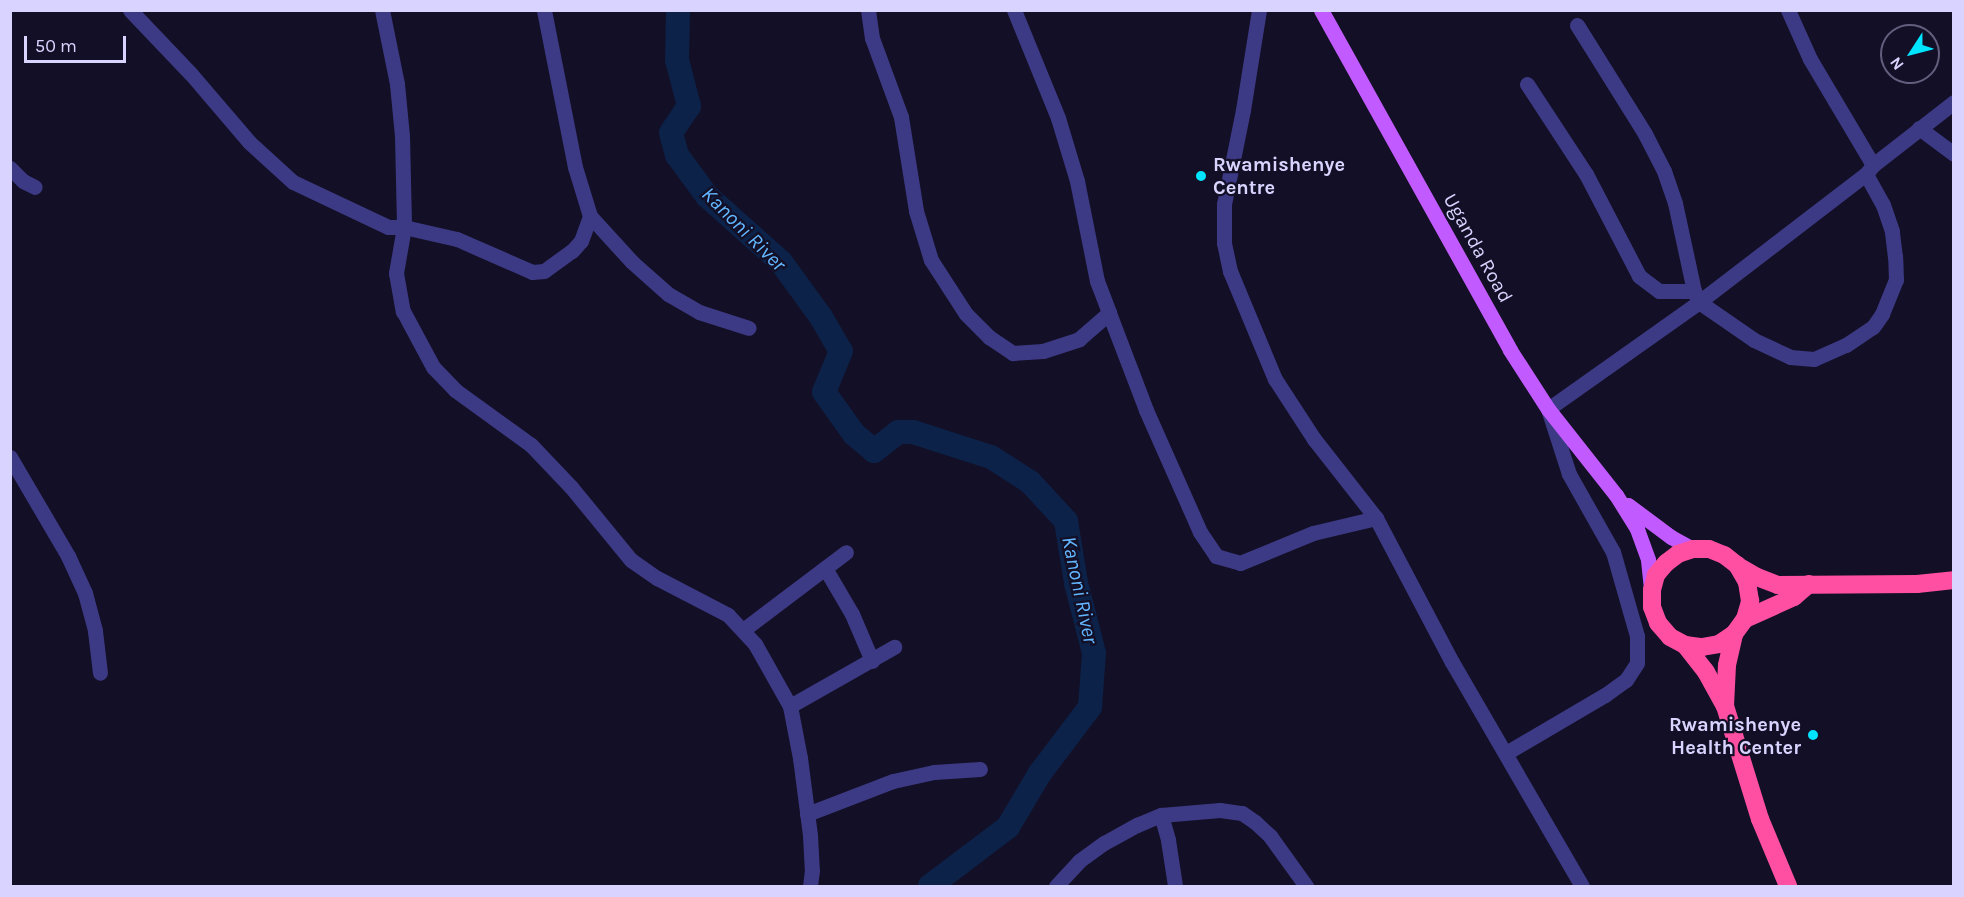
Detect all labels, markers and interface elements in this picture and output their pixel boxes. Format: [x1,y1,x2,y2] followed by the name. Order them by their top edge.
[27,24,129,62] scale bar
[1880,24,1940,84] north arrow
[35,35,77,57] text: 50 m
[1886,53,1908,74] text: N
[1213,152,1345,199] place label: Rwamishenye Centre
[1194,169,1208,183] marker: Rwamishenye Centre
[697,182,791,276] water label: Kanoni River
[1438,189,1518,307] street label: Uganda Road
[1056,534,1104,646] water label: Kanoni River
[1669,712,1801,759] place label: Rwamishenye Health Center
[1806,728,1820,742] marker: Rwamishenye Health Center

